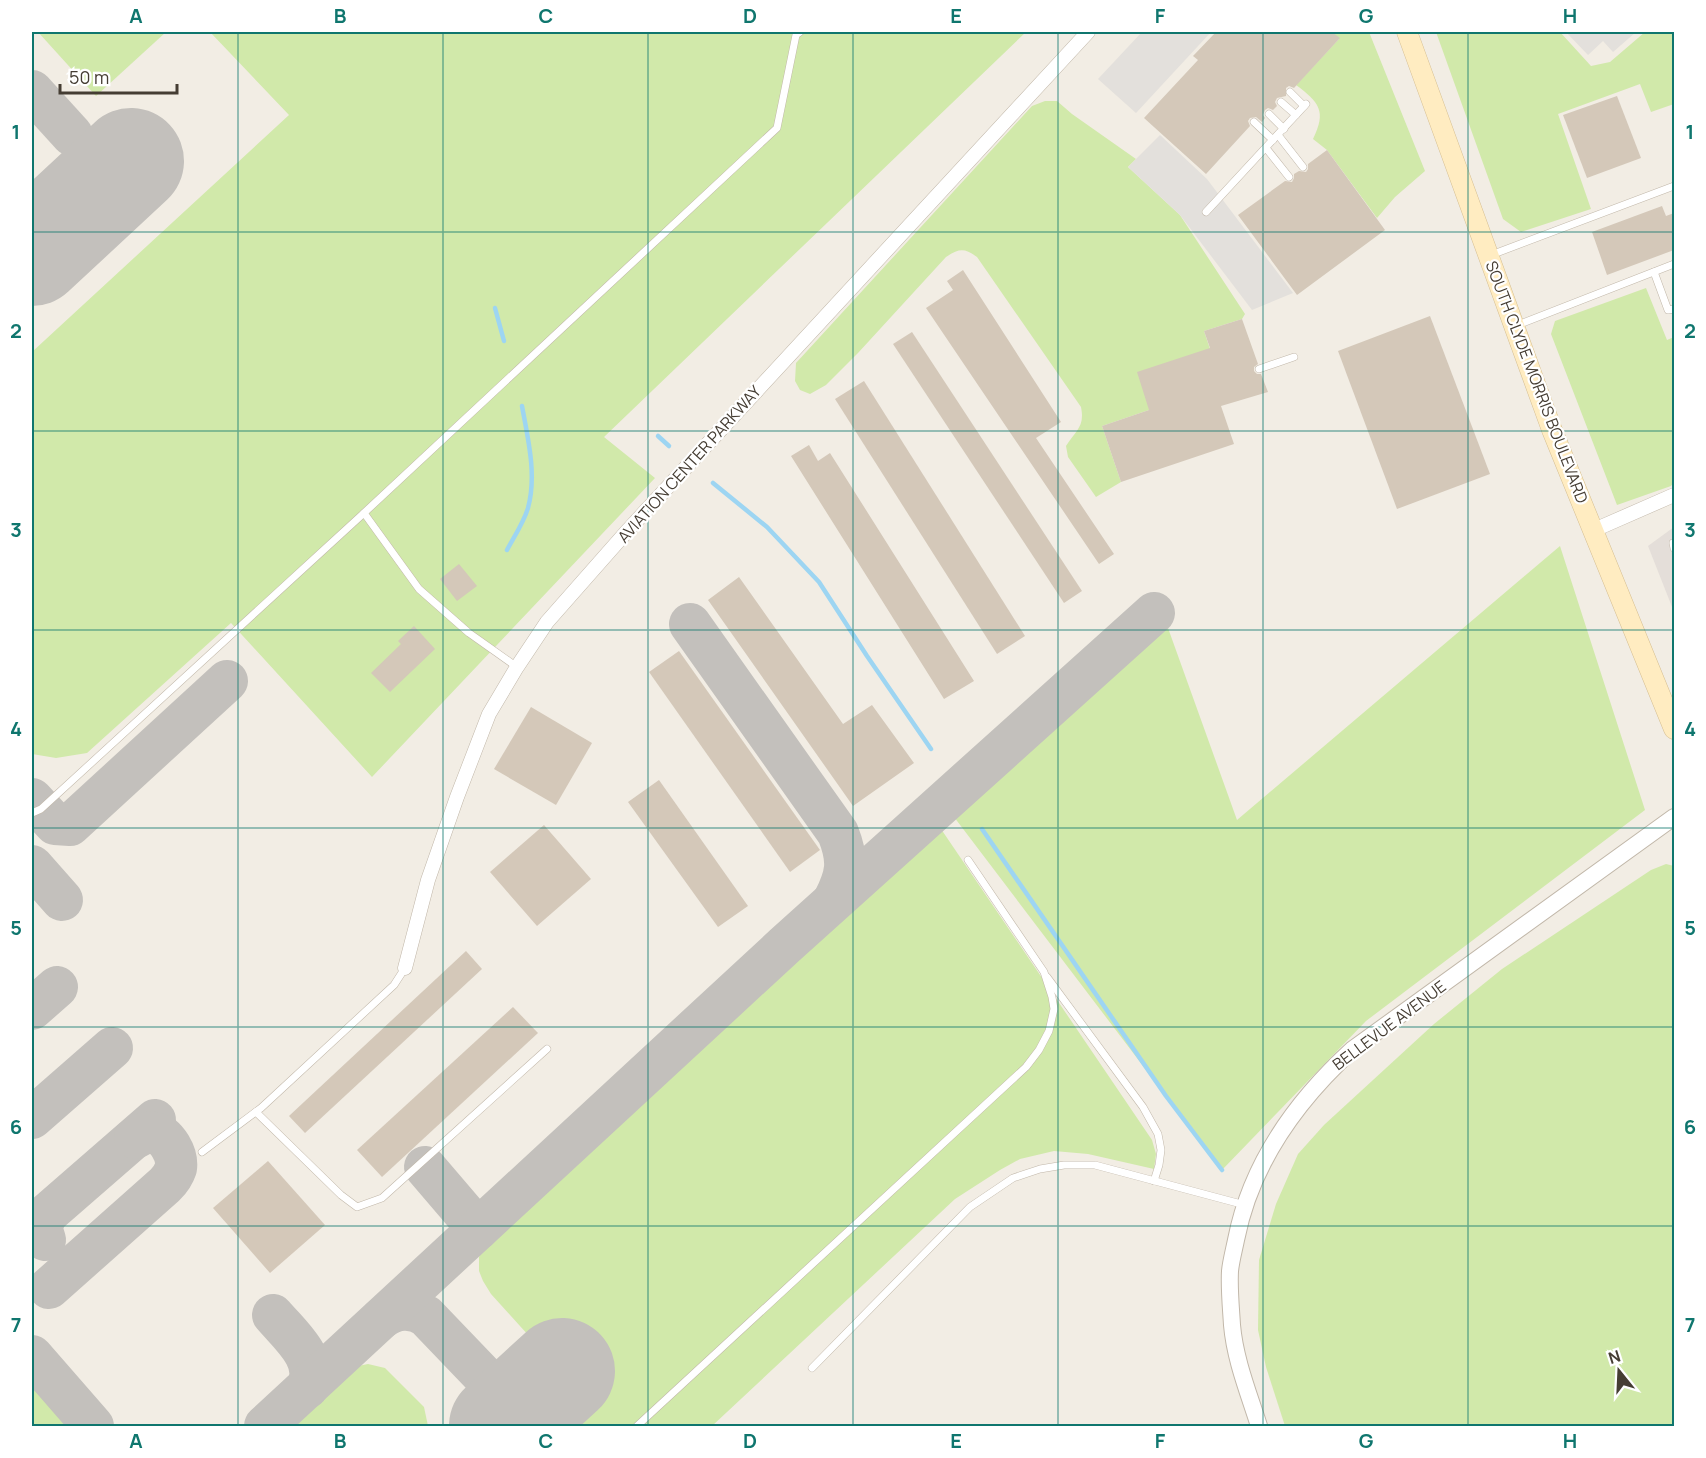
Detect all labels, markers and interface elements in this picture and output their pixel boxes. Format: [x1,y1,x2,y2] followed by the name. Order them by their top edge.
[129,2,143,29] text: A
[334,2,347,29] text: B
[539,2,553,29] text: C
[743,2,757,29] text: D
[950,2,962,29] text: E
[1155,2,1166,29] text: F
[1359,2,1374,29] text: G
[1563,2,1577,29] text: H
[60,57,177,95] scale bar
[69,65,109,89] text: 50 m
[12,118,20,145] text: 1
[1686,118,1694,145] text: 1
[1481,258,1594,506] street label: SOUTH CLYDE MORRIS BOULEVARD
[10,317,22,344] text: 2
[1684,317,1696,344] text: 2
[612,381,766,547] street label: AVIATION CENTER PARKWAY
[10,516,22,543] text: 3
[1684,516,1696,543] text: 3
[10,715,22,742] text: 4
[1684,715,1696,742] text: 4
[10,914,22,941] text: 5
[1684,914,1696,941] text: 5
[1328,975,1450,1075] street label: BELLEVUE AVENUE
[10,1113,22,1140] text: 6
[1684,1113,1696,1140] text: 6
[11,1311,21,1338] text: 7
[1685,1311,1695,1338] text: 7
[1589,1341,1649,1401] north arrow
[1605,1344,1623,1369] text: N
[129,1427,143,1454] text: A
[334,1427,347,1454] text: B
[539,1427,553,1454] text: C
[743,1427,757,1454] text: D
[950,1427,962,1454] text: E
[1155,1427,1166,1454] text: F
[1359,1427,1374,1454] text: G
[1563,1427,1577,1454] text: H

